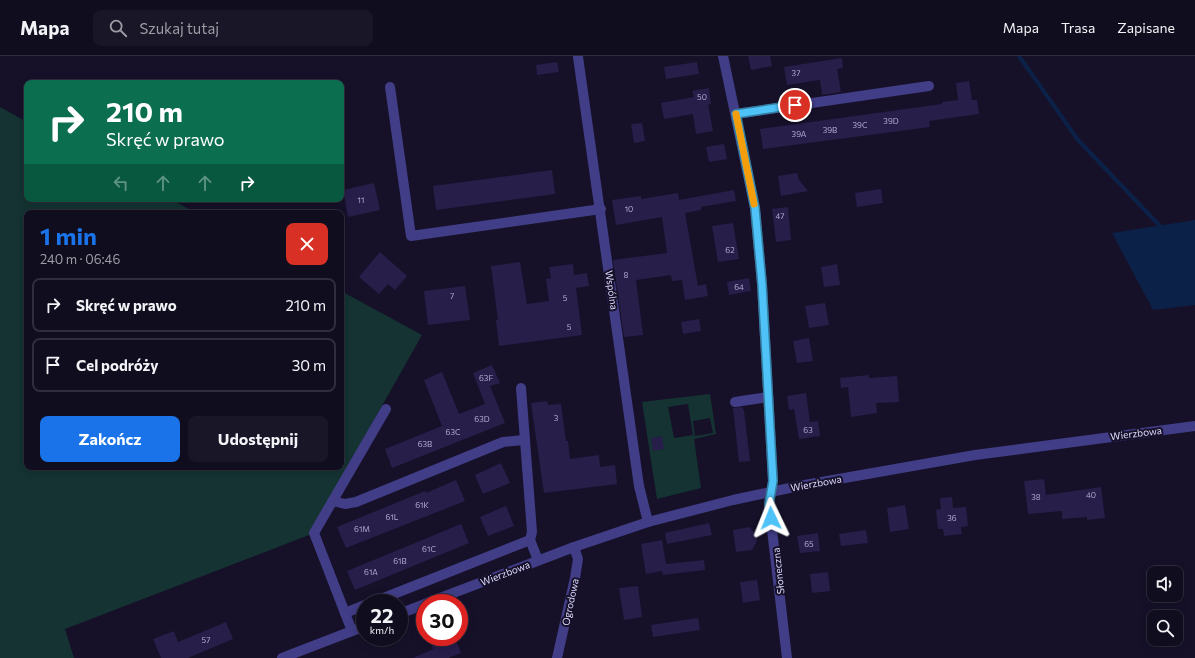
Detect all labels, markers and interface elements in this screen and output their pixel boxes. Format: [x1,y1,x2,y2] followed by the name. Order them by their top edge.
[93,10,373,46] search box
[20,16,69,39] text: Mapa
[107,17,129,39] icon: search
[139,19,219,37] text: Szukaj tutaj
[1003,19,1039,36] text: Mapa
[1061,19,1095,36] text: Trasa
[1117,19,1175,36] text: Zapisane
[792,68,800,78] house number: 37
[778,88,812,122] pin
[697,92,707,102] house number: 50
[106,94,183,128] text: 210 m
[784,94,806,116] icon: arrive
[40,96,92,148] icon: right
[883,116,899,126] house number: 39D
[853,120,868,130] house number: 39C
[823,125,837,135] house number: 39B
[106,128,225,150] text: Skręć w prawo
[792,129,807,139] house number: 39A
[110,172,132,194] icon: left
[152,172,174,194] icon: ahead
[194,172,216,194] icon: ahead
[236,172,258,194] icon: right
[358,195,364,205] house number: 11
[625,204,633,214] house number: 10
[776,211,784,221] house number: 47
[40,221,97,250] text: 1 min
[286,223,328,265] button: close
[725,245,735,255] house number: 62
[40,251,120,267] text: 240 m · 06:46
[603,270,621,310] street label: Wspólna
[624,270,629,280] house number: 8
[734,282,744,292] house number: 64
[450,291,454,301] house number: 7
[563,293,568,303] house number: 5
[42,294,64,316] icon: right
[76,296,177,314] text: Skręć w prawo
[286,296,326,314] text: 210 m
[567,322,572,332] house number: 5
[42,354,64,376] icon: arrive
[76,356,159,374] text: Cel podróży
[292,356,326,374] text: 30 m
[479,373,493,383] house number: 63F
[554,413,559,423] house number: 3
[474,414,490,424] house number: 63D
[40,416,180,462] button: Zakończ
[188,416,328,462] button: Udostępnij
[1110,424,1162,442] street label: Wierzbowa
[803,425,813,435] house number: 63
[446,427,461,437] house number: 63C
[418,439,432,449] house number: 63B
[789,473,843,493] street label: Wierzbowa
[1086,490,1096,500] house number: 40
[1031,492,1041,502] house number: 38
[750,497,792,539] position arrow
[415,500,429,510] house number: 61K
[386,512,399,522] house number: 61L
[947,513,957,523] house number: 36
[354,524,370,534] house number: 61M
[804,539,814,549] house number: 65
[422,544,436,554] house number: 61C
[770,547,786,595] street label: Słoneczna
[393,556,407,566] house number: 61B
[479,558,531,588] street label: Wierzbowa
[1147,566,1183,646] map controls
[1147,566,1183,602] button: sound
[364,567,378,577] house number: 61A
[559,577,581,627] street label: Ogrodowa
[416,594,468,646] speed limit sign: 30
[371,603,393,627] text: 22
[1147,610,1183,646] button: search
[370,624,394,636] text: km/h
[202,635,210,645] house number: 57

